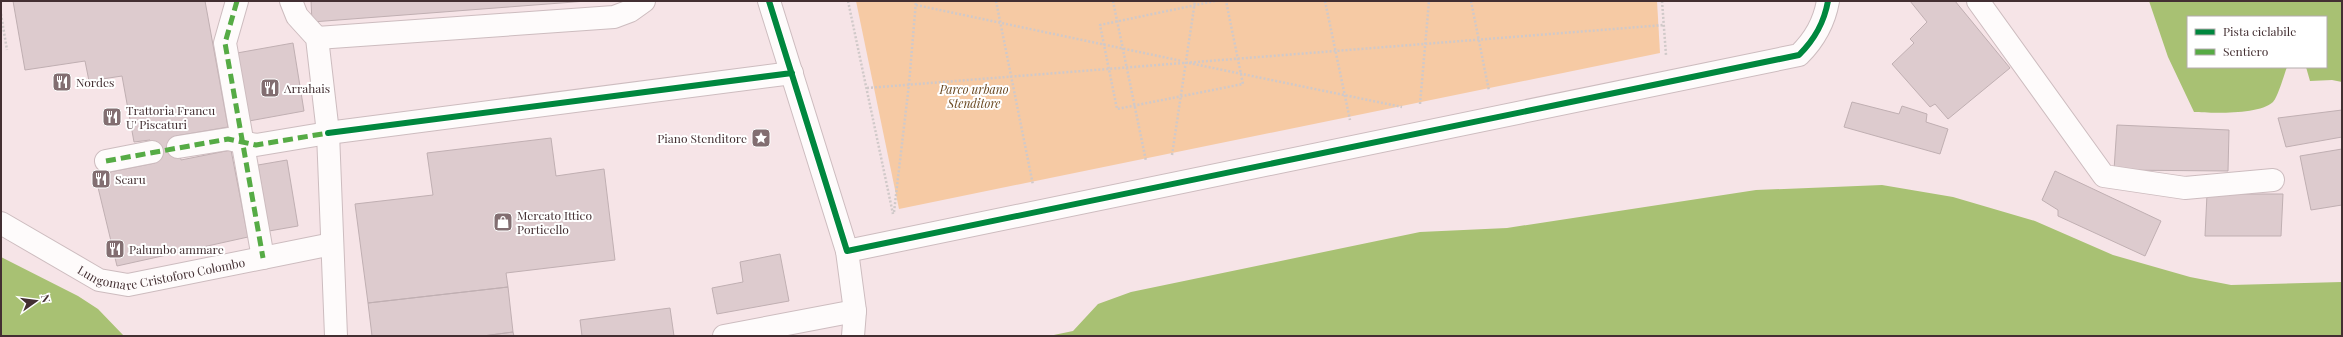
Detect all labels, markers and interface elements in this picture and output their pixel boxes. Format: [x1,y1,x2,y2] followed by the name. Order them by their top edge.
[2187,16,2327,68] legend
[2223,23,2296,39] text: Pista ciclabile
[2223,43,2269,59] text: Sentiero
[51,71,73,93] restaurant icon: Nordes
[76,74,114,90] place label: Nordes
[259,77,281,99] restaurant icon: Arrahais
[283,80,330,96] place label: Arrahais
[938,81,1009,111] park label: Parco urbano Stenditore
[126,102,215,132] place label: Trattoria Francu U' Piscaturi
[101,106,123,128] restaurant icon: Trattoria Francu U' Piscaturi
[750,127,772,149] place icon: Piano Stenditore
[657,130,747,146] place label: Piano Stenditore
[90,168,112,190] restaurant icon: Scaru
[115,171,146,187] place label: Scaru
[517,207,592,237] place label: Mercato Ittico Porticello
[492,211,514,233] shop icon: Mercato Ittico Porticello
[104,238,126,260] restaurant icon: Palumbo ammare
[129,241,224,257] place label: Palumbo ammare
[75,254,247,293] street label: Lungomare Cristoforo Colombo
[16,281,56,321] north arrow
[38,293,54,304] text: N

